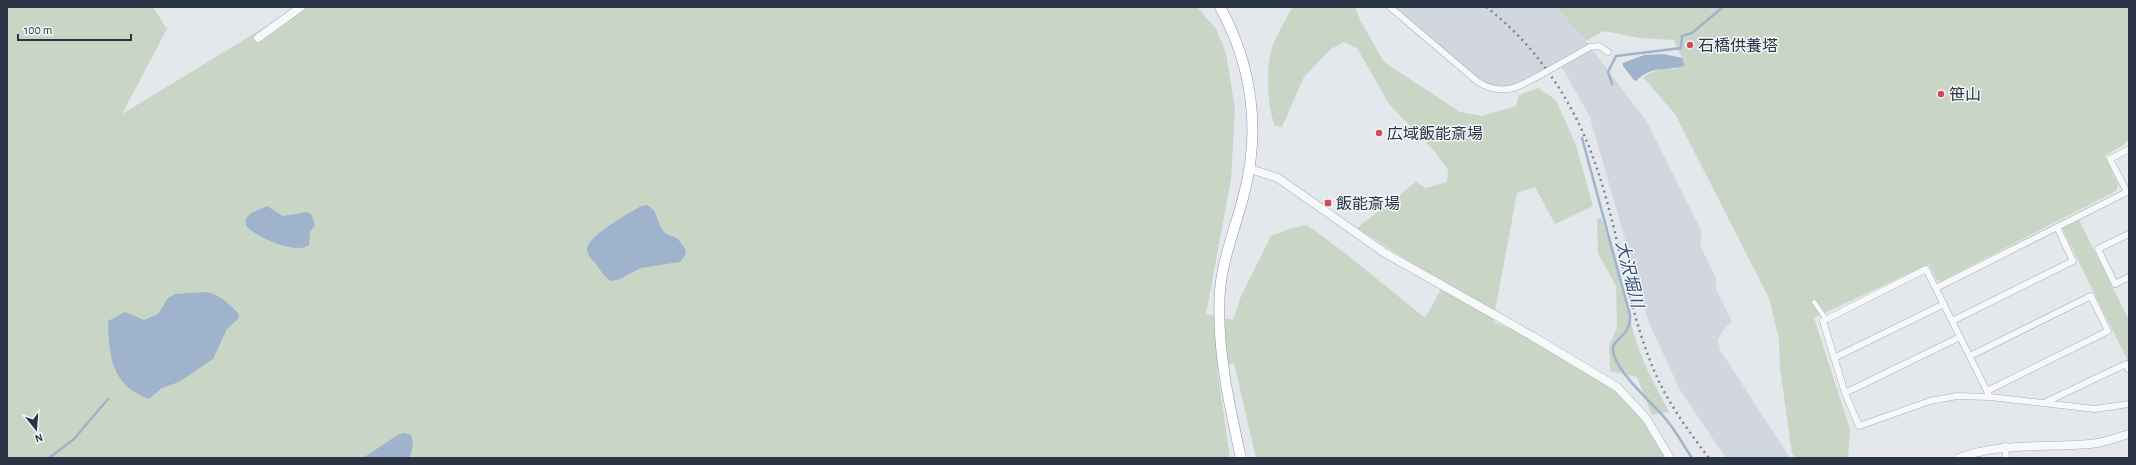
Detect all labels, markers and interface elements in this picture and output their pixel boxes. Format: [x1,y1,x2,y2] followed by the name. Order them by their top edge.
[18,16,131,42] scale bar
[24,24,52,36] text: 100 m
[1698,37,1778,54] place label: 石橋供養塔
[1685,40,1695,50] marker: 石橋供養塔
[1949,86,1981,103] place label: 笹山
[1936,89,1946,99] marker: 笹山
[1387,125,1483,142] place label: 広域飯能斎場
[1374,128,1384,138] marker: 広域飯能斎場
[1336,195,1400,212] place label: 飯能斎場
[1323,198,1333,208] marker: 飯能斎場
[1613,239,1647,311] water label: 大沢堀川
[16,409,56,449] north arrow
[34,432,44,444] text: N

